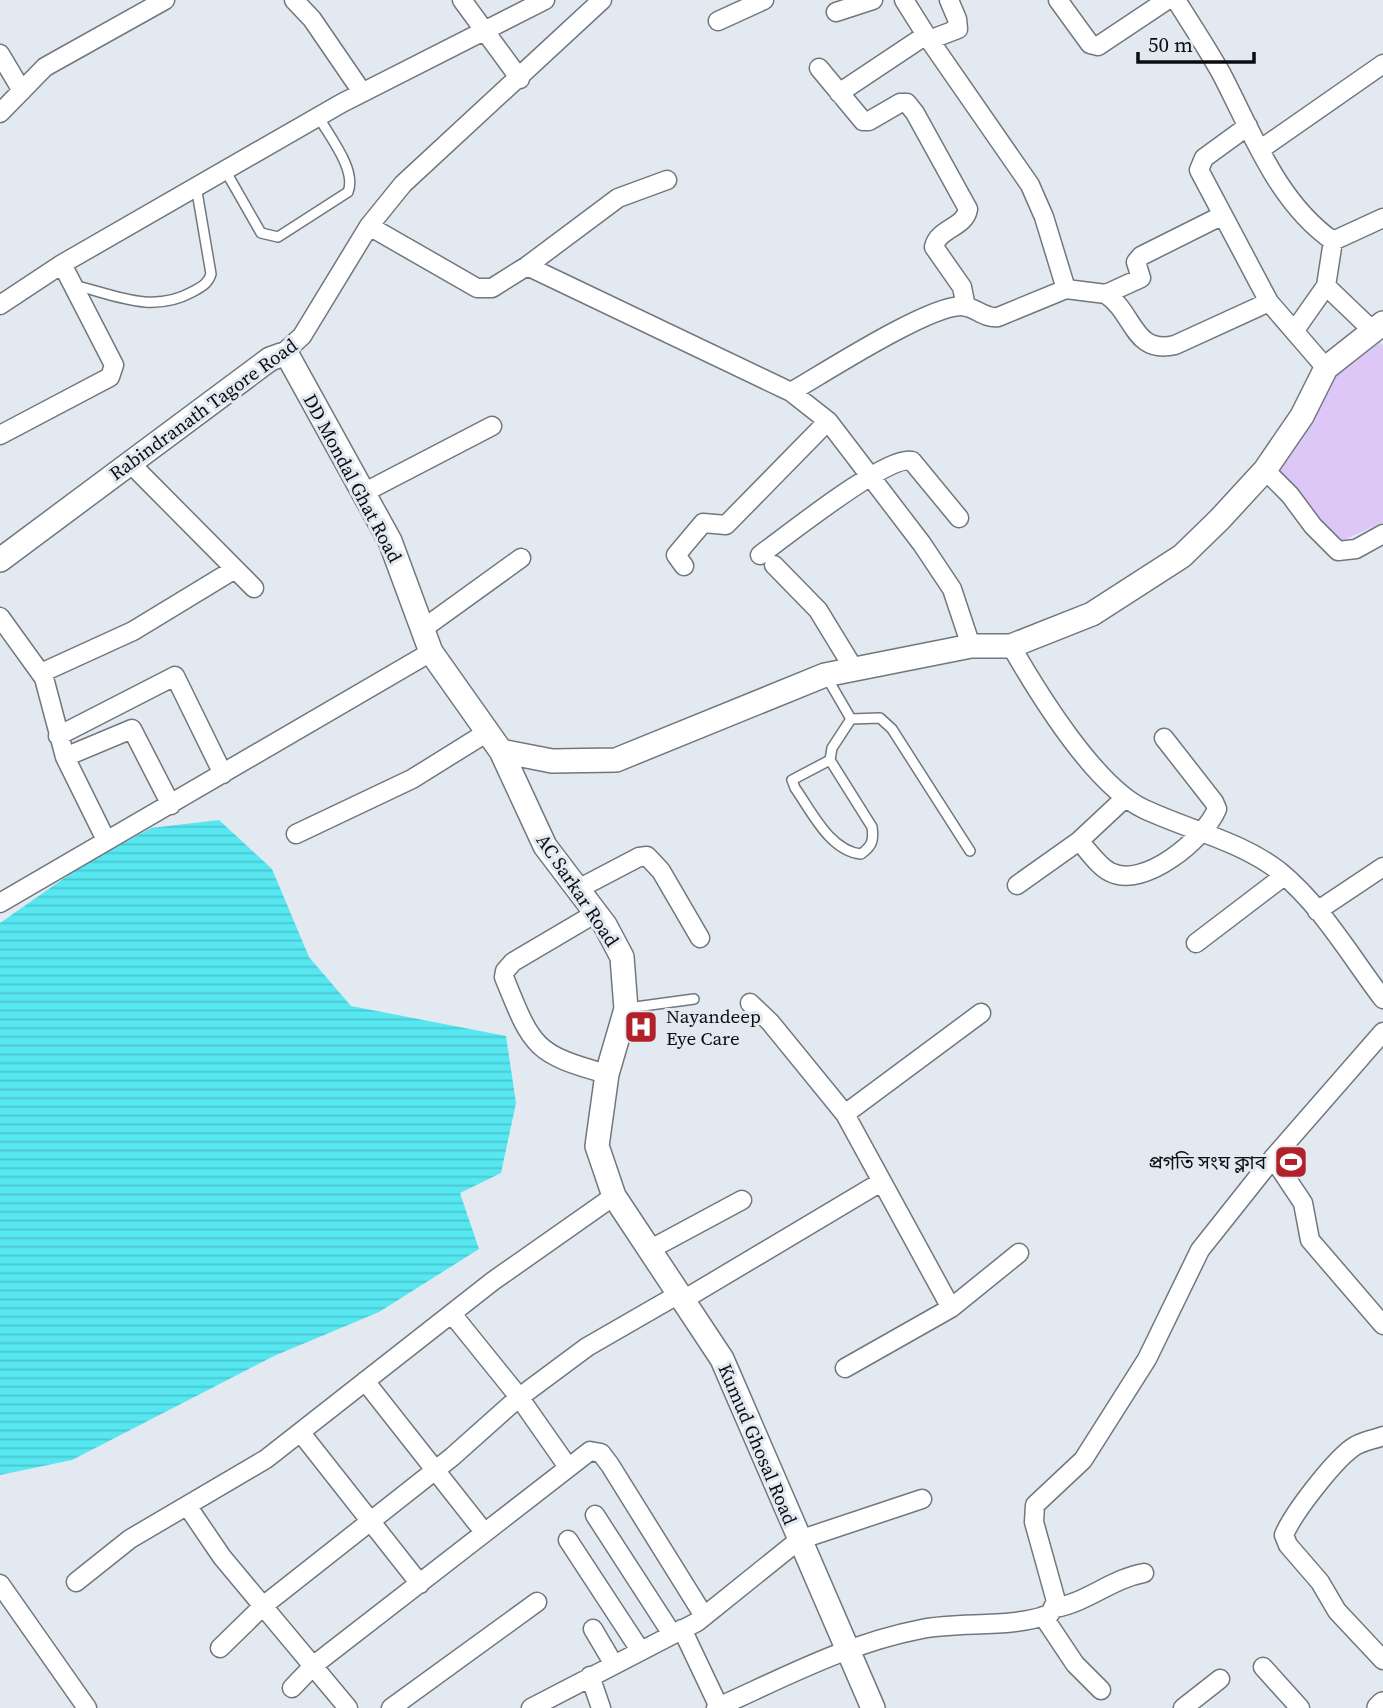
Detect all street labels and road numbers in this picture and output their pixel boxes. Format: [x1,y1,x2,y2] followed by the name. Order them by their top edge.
[104,332,302,486] street label: Rabindranath Tagore Road
[297,389,409,567] street label: DD Mondal Ghat Road
[531,828,626,952] street label: AC Sarkar Road
[712,1360,804,1529] street label: Kumud Ghosal Road

